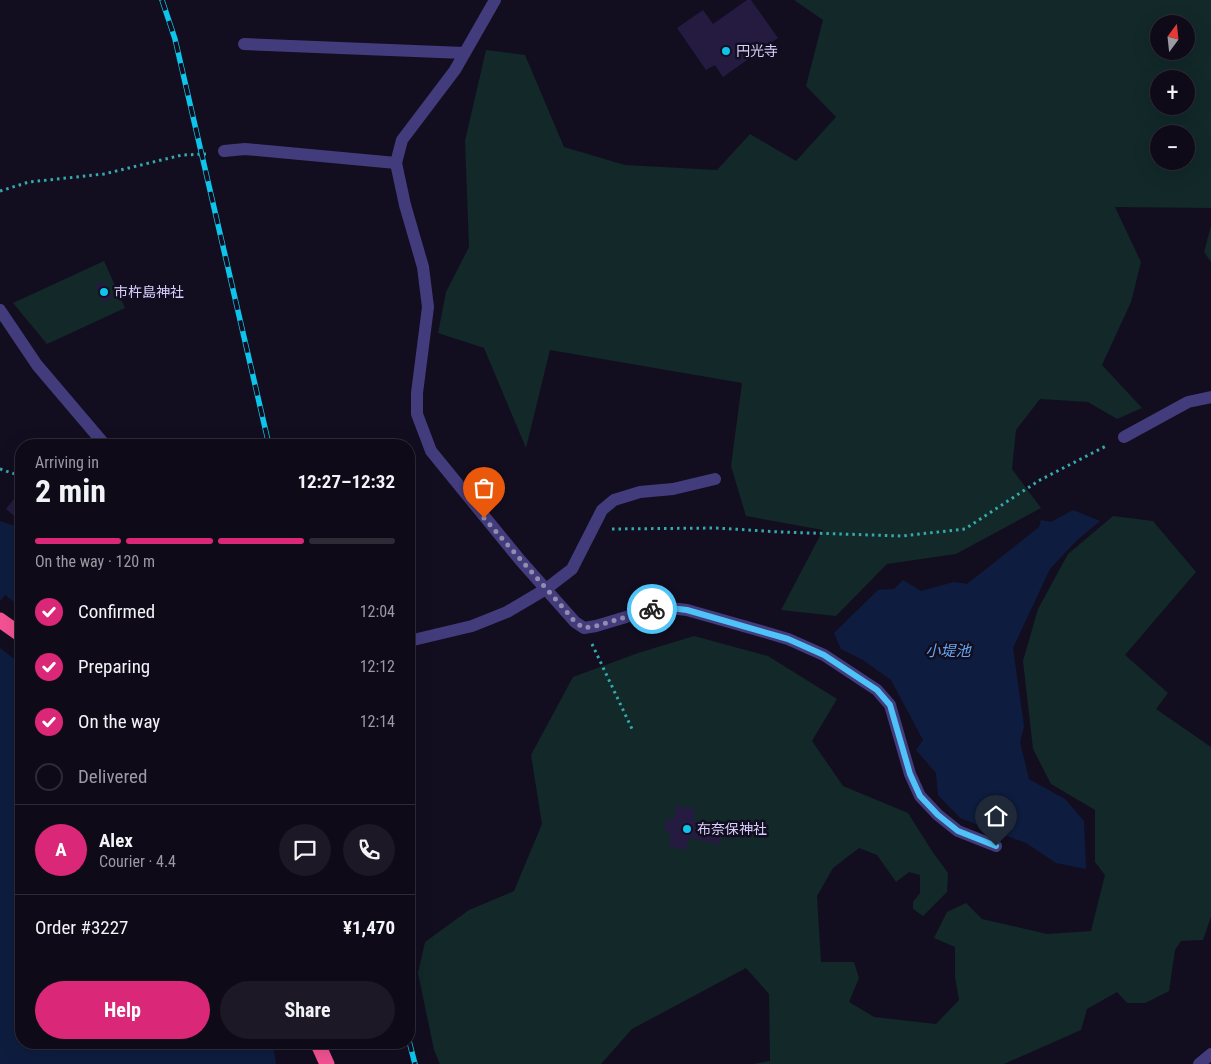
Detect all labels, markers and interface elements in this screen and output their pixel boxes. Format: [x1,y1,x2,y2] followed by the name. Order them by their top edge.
[1150,15,1195,60] north arrow
[1150,15,1195,170] map controls
[736,43,778,59] place label: 円光寺
[720,45,732,57] marker: 円光寺
[1150,70,1195,115] button: +
[1150,125,1195,170] button: −
[114,284,184,300] place label: 市杵島神社
[98,286,110,298] marker: 市杵島神社
[35,453,99,472] text: Arriving in
[463,467,505,518] pin
[297,470,395,493] text: 12:27–12:32
[35,472,106,510] text: 2 min
[470,474,498,502] icon: bag
[35,552,155,571] text: On the way · 120 m
[627,584,677,634] courier
[638,595,666,623] icon: bike
[35,598,63,626] icon: check
[78,600,155,623] text: Confirmed
[360,602,395,621] text: 12:04
[925,642,972,660] water label: 小堤池
[35,653,63,681] icon: check
[78,655,150,678] text: Preparing
[360,657,395,676] text: 12:12
[35,708,63,736] icon: check
[78,710,160,733] text: On the way
[360,712,395,731] text: 12:14
[78,765,147,788] text: Delivered
[975,795,1017,846] pin
[982,802,1010,830] icon: home
[697,821,767,837] place label: 布奈保神社
[681,823,693,835] marker: 布奈保神社
[279,824,331,876] button: chat
[343,824,395,876] button: phone
[99,829,133,852] text: Alex
[55,838,67,861] text: A
[99,852,176,871] text: Courier · 4.4
[35,916,128,939] text: Order #3227
[343,916,395,939] text: ¥1,470
[35,981,210,1039] button: Help
[220,981,395,1039] button: Share

